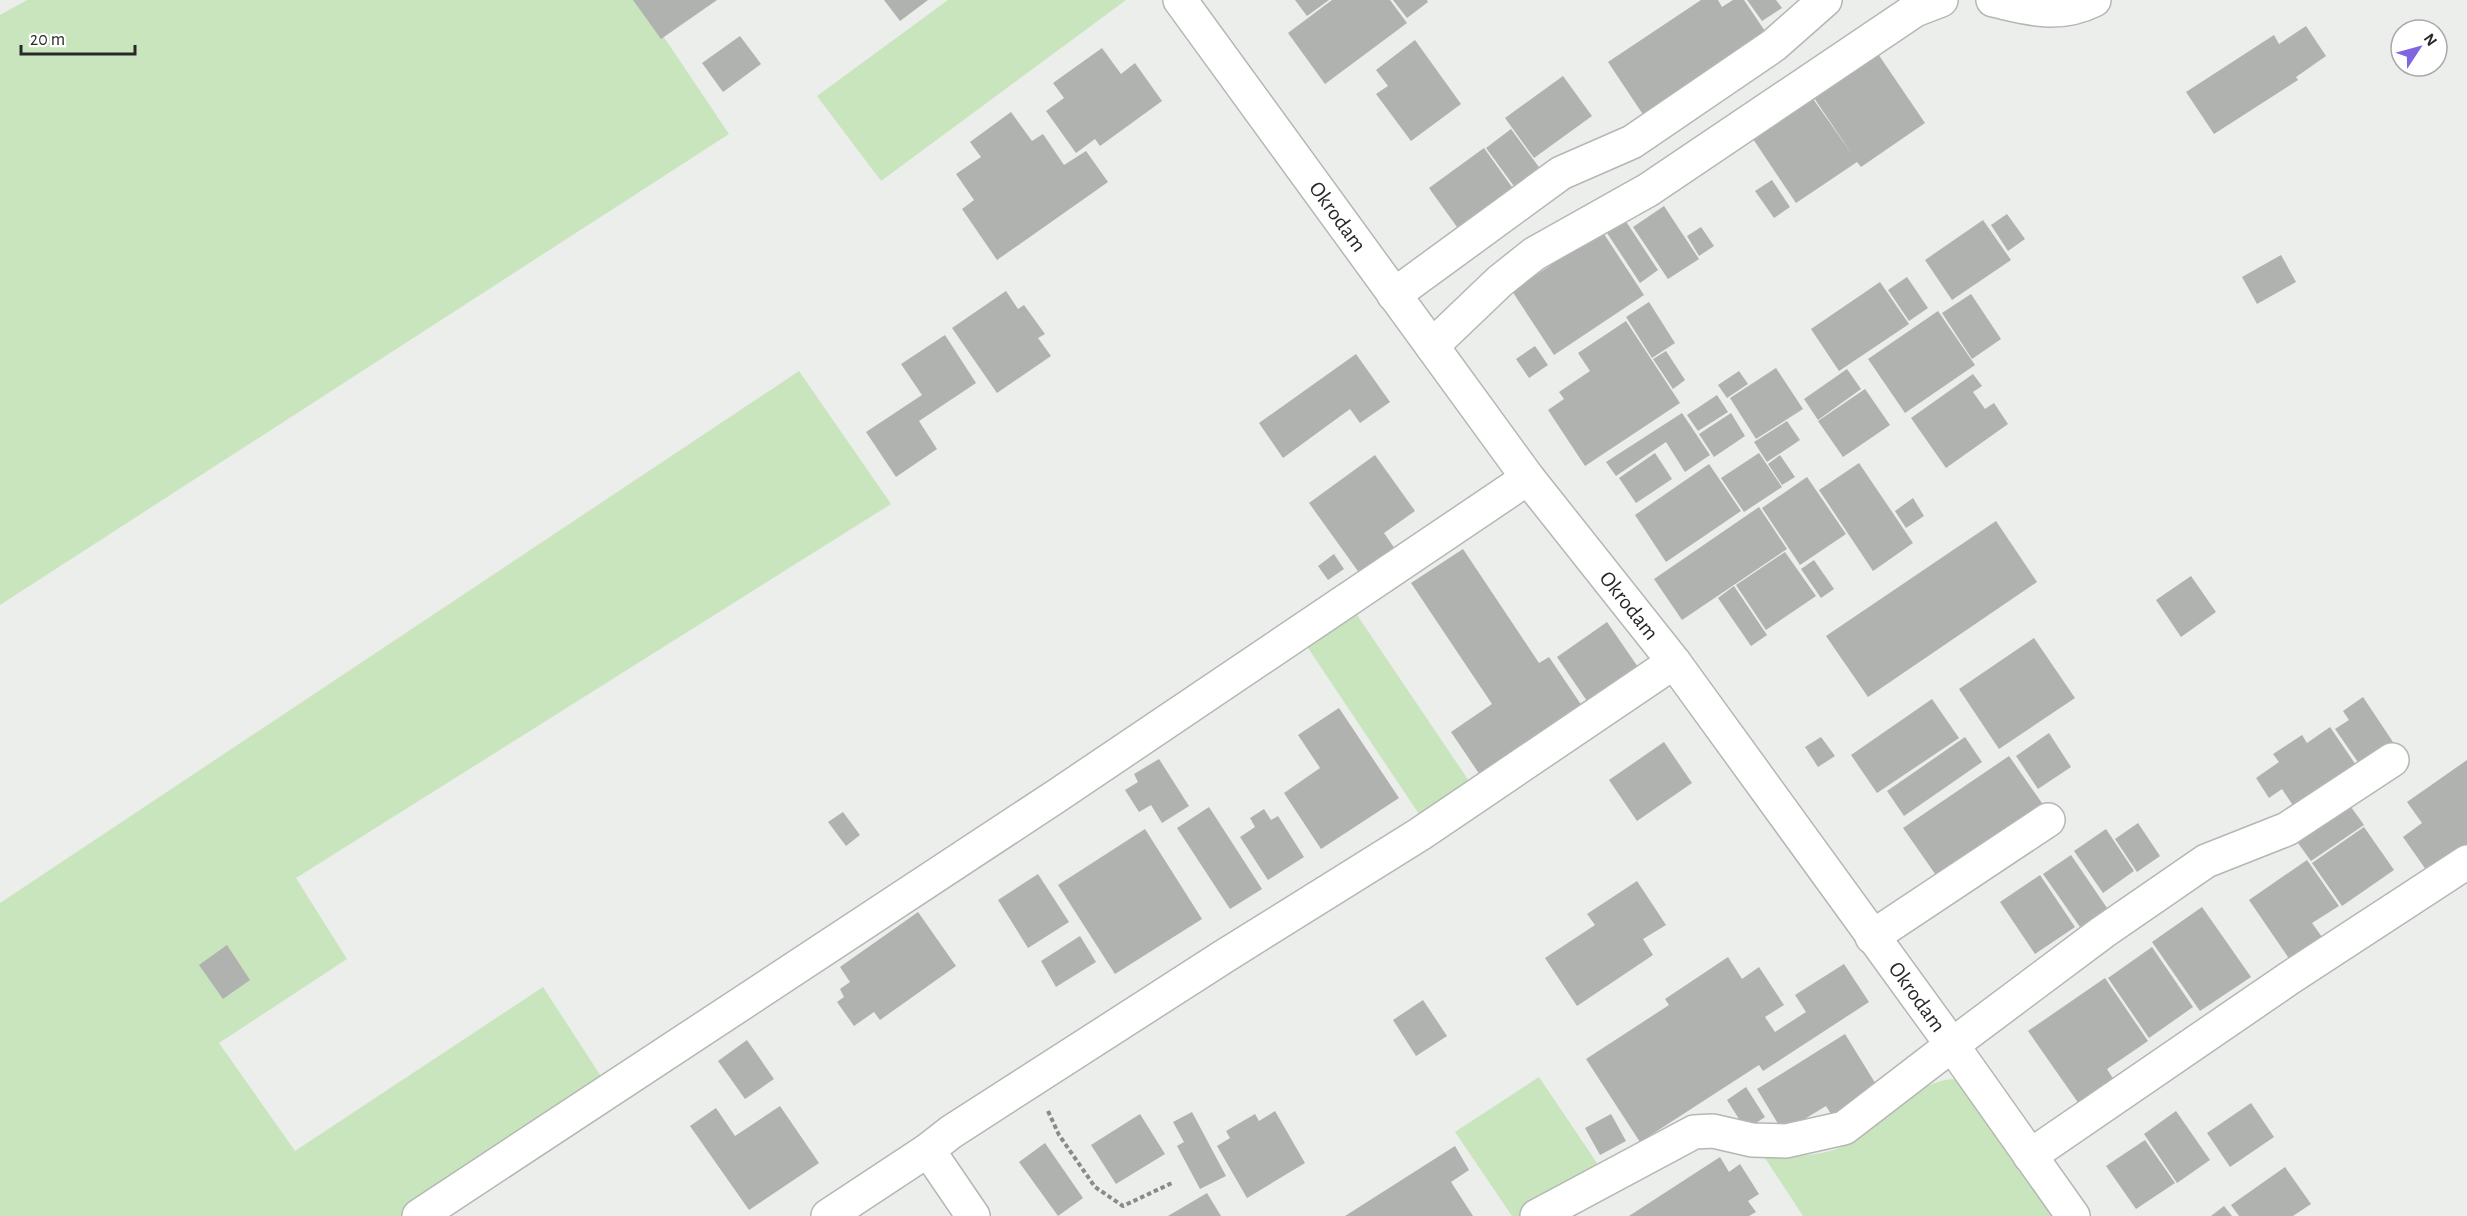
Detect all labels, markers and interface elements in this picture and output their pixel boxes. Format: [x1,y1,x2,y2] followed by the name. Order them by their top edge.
[21,18,135,56] scale bar
[2389,18,2449,78] north arrow
[30,31,65,49] text: 20 m
[2421,31,2440,49] text: N
[1305,177,1370,256] street label: Okrodam
[1595,567,1663,644] street label: Okrodam
[1884,958,1950,1036] street label: Okrodam

